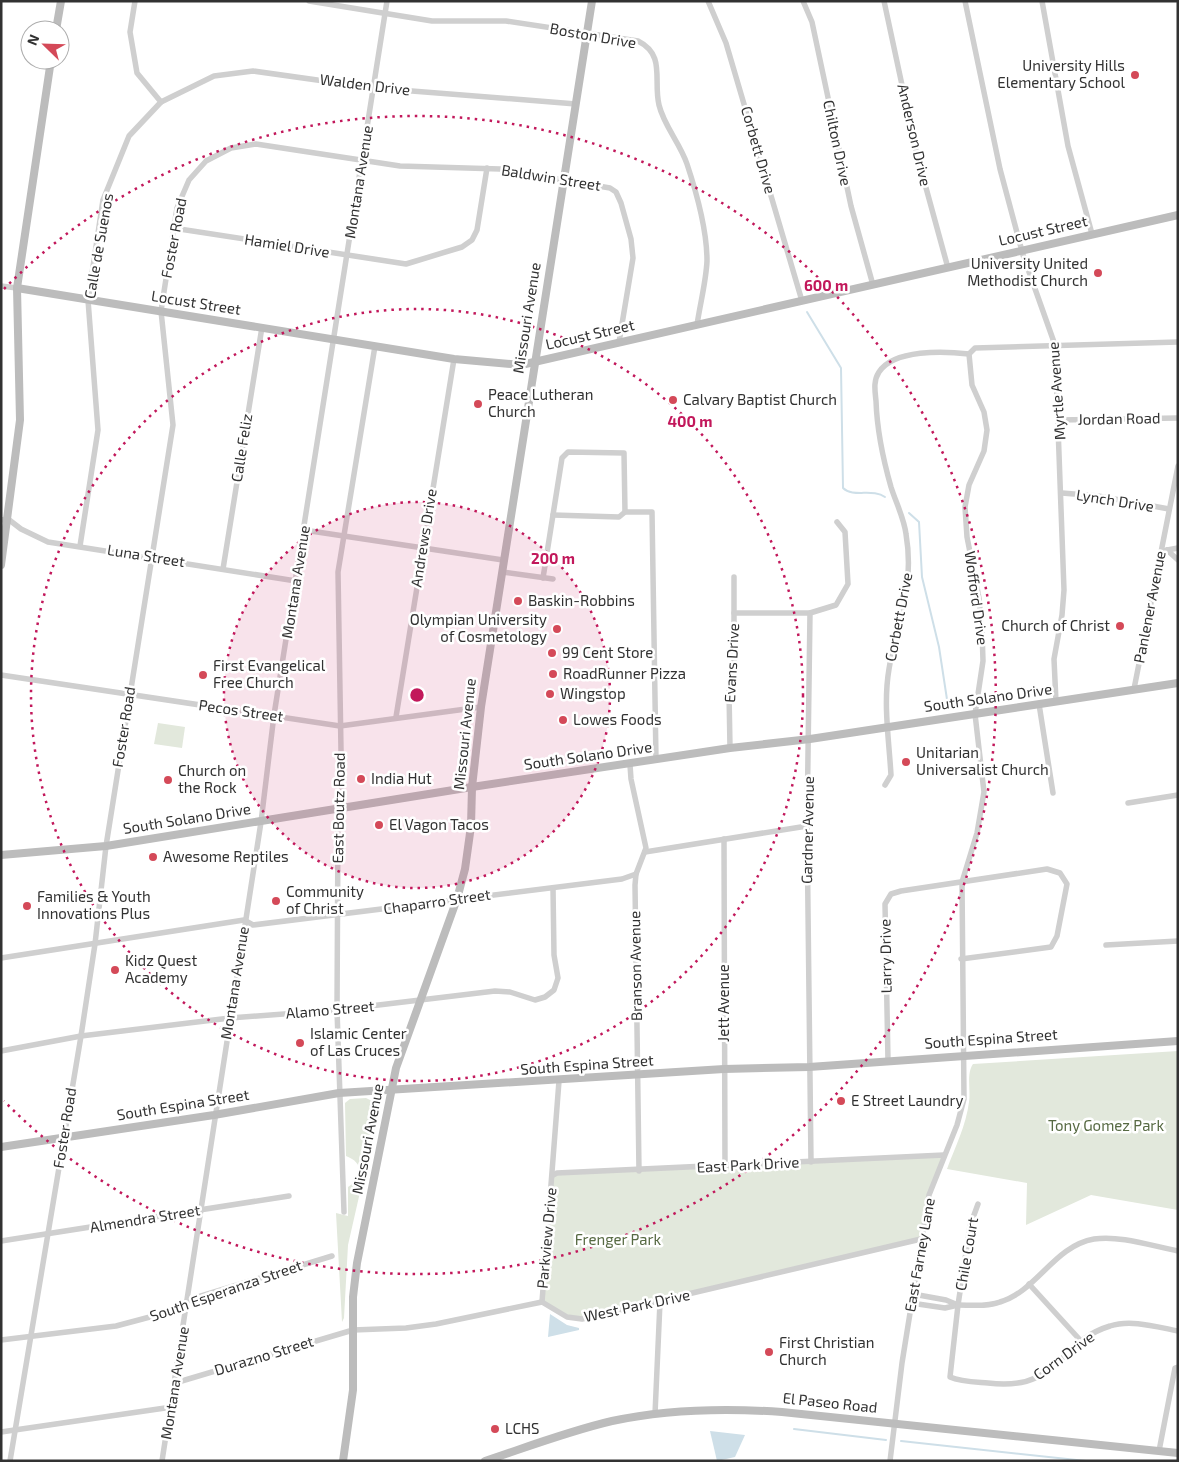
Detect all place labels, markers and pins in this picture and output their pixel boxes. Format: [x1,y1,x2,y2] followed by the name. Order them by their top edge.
[997,56,1126,91] place label: University Hills Elementary School
[1129,69,1141,81] marker: University Hills Elementary School
[967,254,1088,289] place label: University United Methodist Church
[1092,267,1104,279] marker: University United Methodist Church
[488,385,593,420] place label: Peace Lutheran Church
[683,390,837,408] place label: Calvary Baptist Church
[667,394,679,406] marker: Calvary Baptist Church
[472,398,484,410] marker: Peace Lutheran Church
[528,591,635,609] place label: Baskin-Robbins
[512,595,524,607] marker: Baskin-Robbins
[410,610,547,645] place label: Olympian University of Cosmetology
[1001,616,1110,634] place label: Church of Christ
[1114,620,1126,632] marker: Church of Christ
[551,623,563,635] marker: Olympian University of Cosmetology
[562,643,653,661] place label: 99 Cent Store
[546,647,558,659] marker: 99 Cent Store
[213,656,326,691] place label: First Evangelical Free Church
[563,664,686,682] place label: RoadRunner Pizza
[547,668,559,680] marker: RoadRunner Pizza
[197,669,209,681] marker: First Evangelical Free Church
[560,684,626,702] place label: Wingstop
[408,686,426,704] centre of rings
[544,688,556,700] marker: Wingstop
[573,710,662,728] place label: Lowes Foods
[557,714,569,726] marker: Lowes Foods
[916,743,1049,778] place label: Unitarian Universalist Church
[900,756,912,768] marker: Unitarian Universalist Church
[178,761,246,796] place label: Church on the Rock
[371,769,432,787] place label: India Hut
[355,773,367,785] marker: India Hut
[162,774,174,786] marker: Church on the Rock
[389,815,489,833] place label: El Vagon Tacos
[373,819,385,831] marker: El Vagon Tacos
[163,847,289,865] place label: Awesome Reptiles
[147,851,159,863] marker: Awesome Reptiles
[286,882,364,917] place label: Community of Christ
[37,887,151,922] place label: Families & Youth Innovations Plus
[270,895,282,907] marker: Community of Christ
[21,900,33,912] marker: Families & Youth Innovations Plus
[125,951,197,986] place label: Kidz Quest Academy
[109,964,121,976] marker: Kidz Quest Academy
[310,1024,407,1059] place label: Islamic Center of Las Cruces
[294,1037,306,1049] marker: Islamic Center of Las Cruces
[851,1091,964,1109] place label: E Street Laundry
[835,1095,847,1107] marker: E Street Laundry
[779,1333,875,1368] place label: First Christian Church
[763,1346,775,1358] marker: First Christian Church
[505,1419,539,1437] place label: LCHS
[489,1423,501,1435] marker: LCHS

